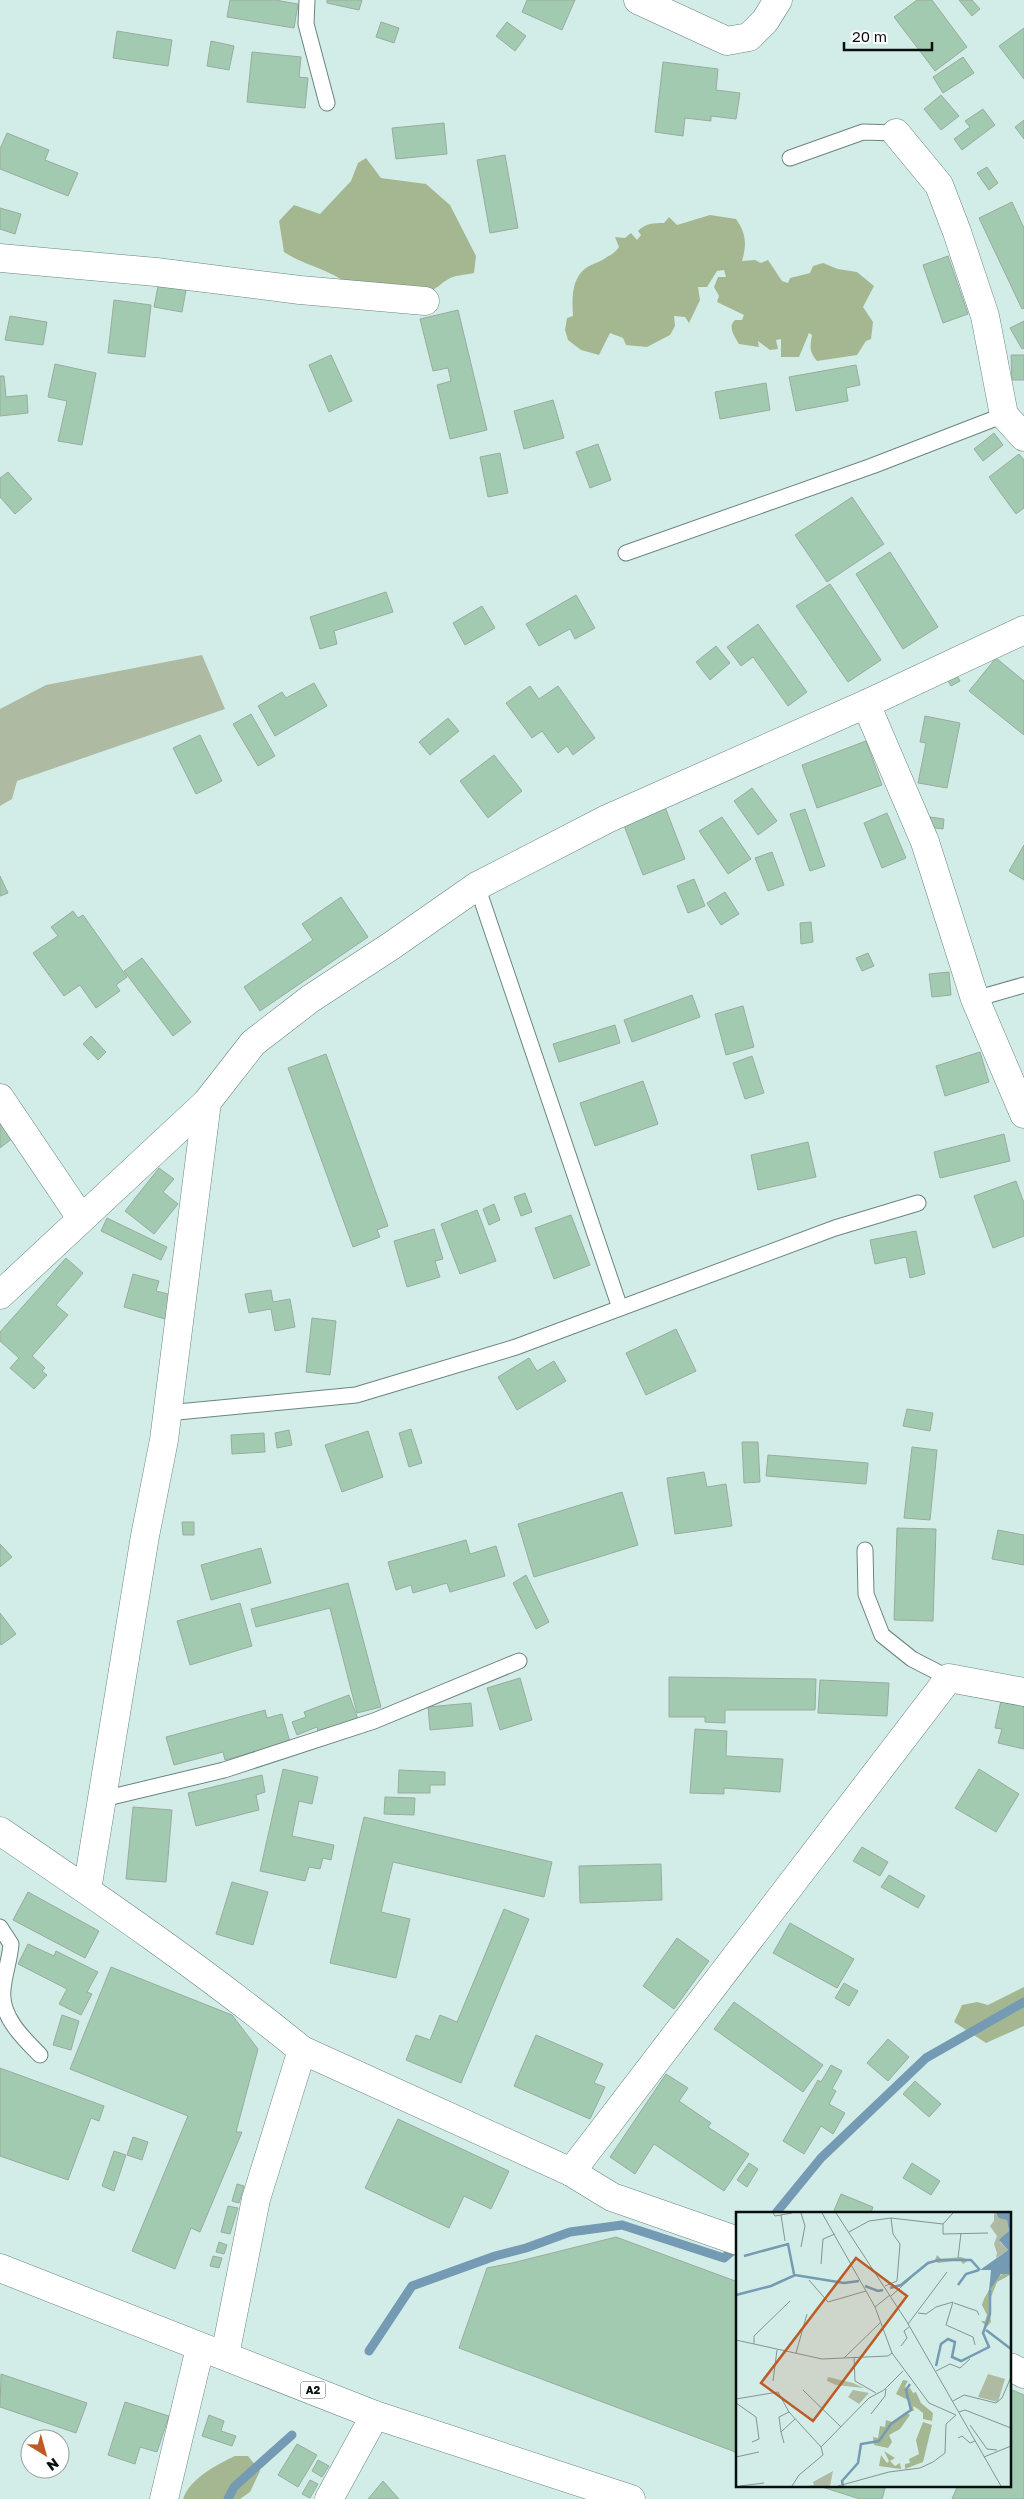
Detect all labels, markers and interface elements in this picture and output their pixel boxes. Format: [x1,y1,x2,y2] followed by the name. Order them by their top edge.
[844,20,932,52] scale bar
[852,27,887,45] text: 20 m
[736,2212,1012,2486] inset map
[300,2382,326,2398] road number: A2
[20,2429,70,2479] north arrow
[44,2455,62,2475] text: N

